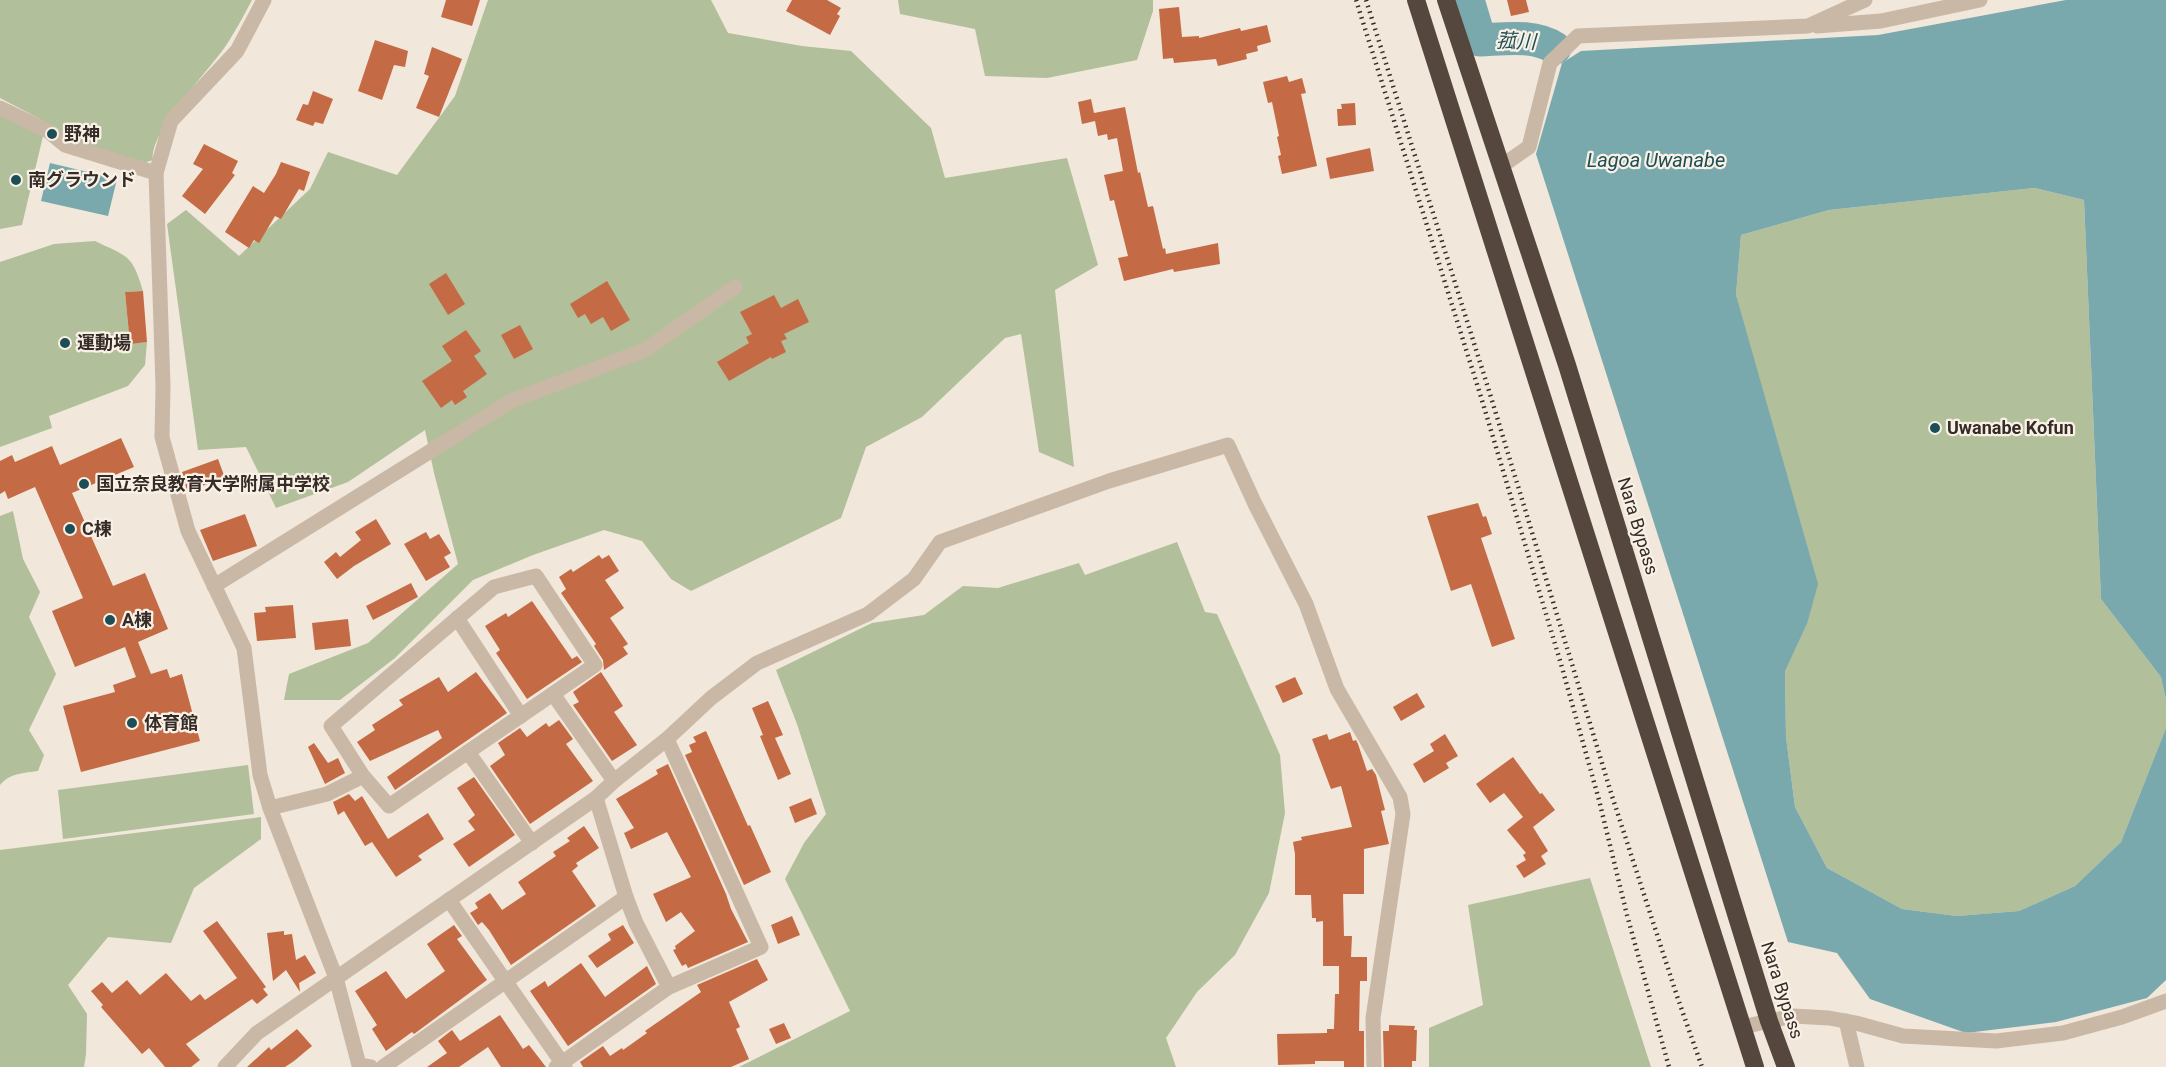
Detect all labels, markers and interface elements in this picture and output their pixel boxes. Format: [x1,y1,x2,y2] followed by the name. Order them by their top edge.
[1496,28,1538,54] water label: 菰川
[64,123,100,144] place label: 野神
[45,127,59,141] marker: 野神
[1587,148,1725,172] water label: Lagoa Uwanabe
[28,169,136,190] place label: 南グラウンド
[9,173,23,187] marker: 南グラウンド
[77,332,131,353] place label: 運動場
[58,336,72,350] marker: 運動場
[1947,417,2074,438] place label: Uwanabe Kofun
[1928,421,1942,435] marker: Uwanabe Kofun
[96,473,330,494] place label: 国立奈良教育大学附属中学校
[1614,475,1663,577] street label: Nara Bypass
[77,477,91,491] marker: 国立奈良教育大学附属中学校
[82,518,112,539] place label: C棟
[63,522,77,536] marker: C棟
[122,609,152,630] place label: A棟
[103,613,117,627] marker: A棟
[144,712,198,733] place label: 体育館
[125,716,139,730] marker: 体育館
[1757,939,1808,1041] street label: Nara Bypass

